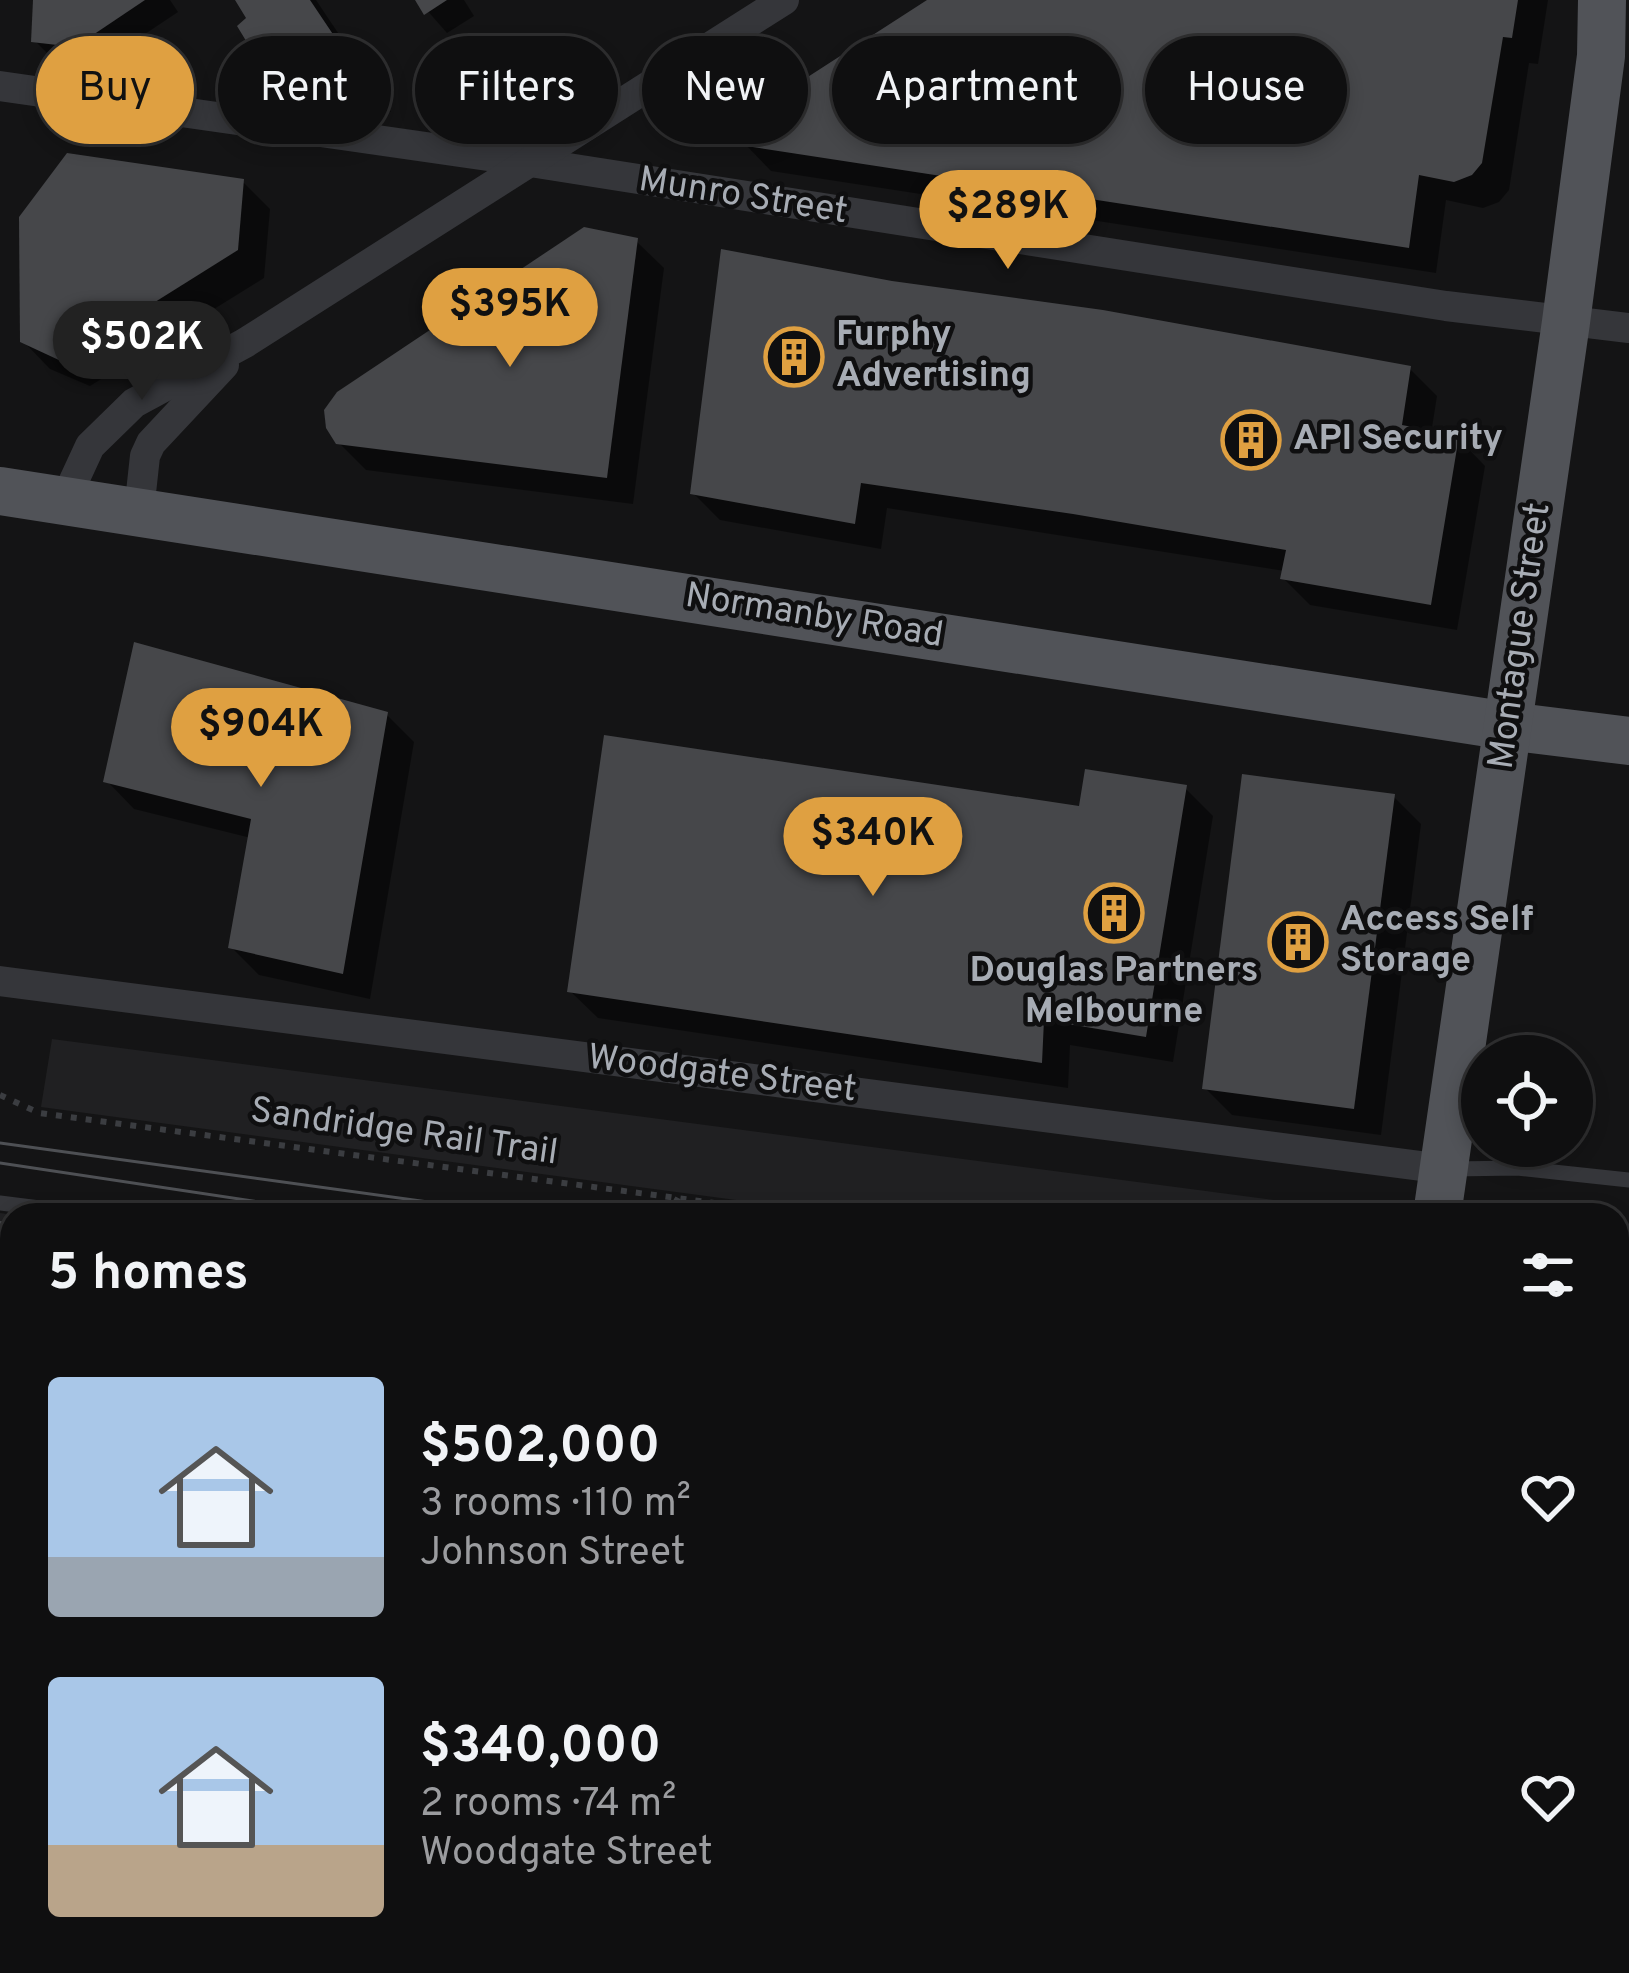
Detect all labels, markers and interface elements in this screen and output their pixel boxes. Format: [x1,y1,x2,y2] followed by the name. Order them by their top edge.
[36,36,194,144] chip: Buy
[218,36,391,144] chip: Rent
[415,36,618,144] chip: Filters
[642,36,808,144] chip: New
[832,36,1121,144] chip: Apartment
[1145,36,1347,144] chip: House
[635,158,851,236] street label: Munro Street
[924,170,1092,272] pin: $289K
[946,184,1070,233] text: $289K
[426,268,594,370] pin: $395K
[449,282,571,331] text: $395K
[58,301,226,403] pin: $502K
[836,313,1031,400] place label: Furphy Advertising
[80,315,204,364] text: $502K
[763,326,825,388] building icon: Furphy Advertising
[1220,409,1282,471] building icon: API Security
[1293,417,1503,463] place label: API Security
[1480,500,1562,772] street label: Montague Street
[682,574,946,660] street label: Normanby Road
[177,688,345,790] pin: $904K
[198,702,324,751] text: $904K
[789,797,957,899] pin: $340K
[810,811,936,860] text: $340K
[1083,882,1145,944] building icon: Douglas Partners Melbourne
[1340,898,1533,985] place label: Access Self Storage
[1267,911,1329,973] building icon: Access Self Storage
[970,949,1258,1036] place label: Douglas Partners Melbourne
[1461,1035,1593,1167] map controls
[1461,1035,1593,1167] button: locate
[585,1036,859,1114] street label: Woodgate Street
[247,1089,561,1177] street label: Sandridge Rail Trail
[1515,1242,1581,1308] icon: filters
[48,1243,249,1308] text: 5 homes
[420,1416,660,1481] text: $502,000
[144,1425,288,1569] icon: home
[1515,1464,1581,1530] icon: heart
[420,1481,691,1530] text: 3 rooms · 110 m²
[420,1530,685,1579] text: Johnson Street
[420,1716,661,1781] text: $340,000
[144,1725,288,1869] icon: home
[1515,1764,1581,1830] icon: heart
[420,1781,676,1830] text: 2 rooms · 74 m²
[420,1830,713,1879] text: Woodgate Street

